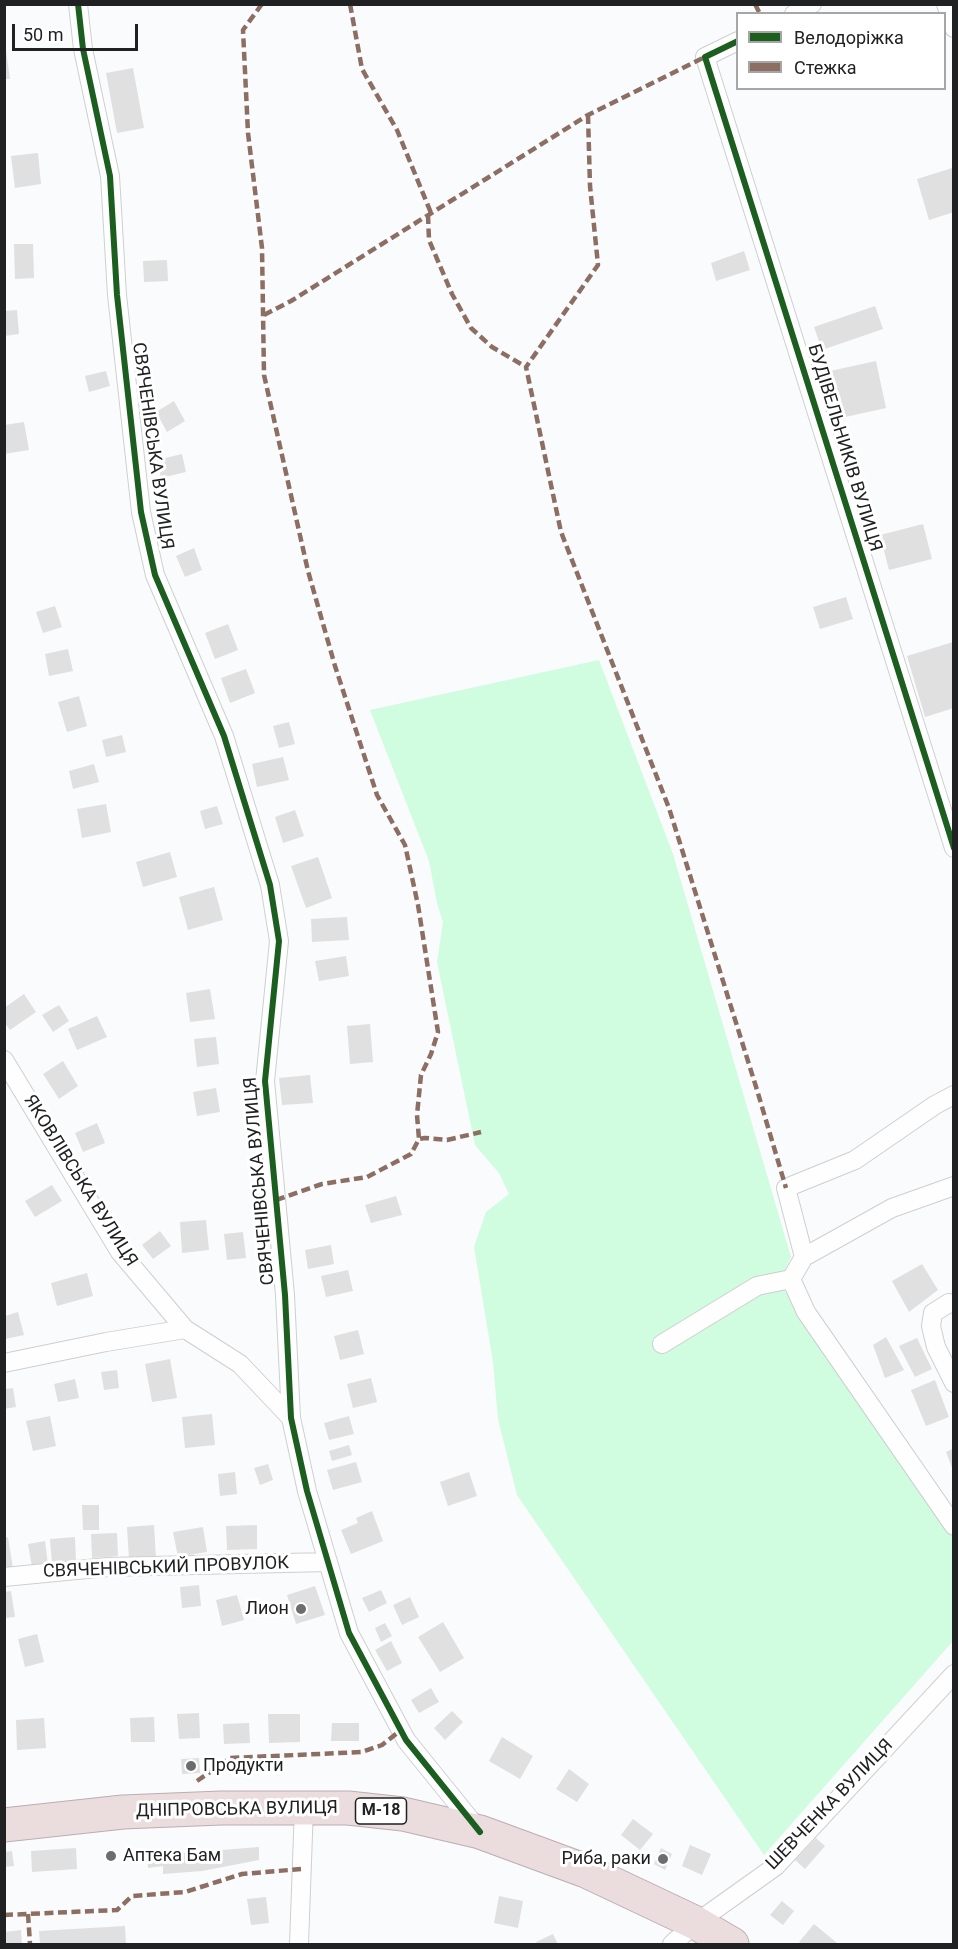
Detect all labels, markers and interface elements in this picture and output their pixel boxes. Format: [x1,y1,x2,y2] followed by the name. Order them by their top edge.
[15,12,141,50] scale bar
[736,12,946,90] legend
[23,24,63,45] text: 50 m
[794,27,904,48] text: Велодоріжка
[794,57,857,78] text: Стежка
[127,341,177,551] street label: СВЯЧЕНІВСЬКА ВУЛИЦЯ
[802,342,886,554] street label: БУДІВЕЛЬНИКІВ ВУЛИЦЯ
[240,1076,280,1286] street label: СВЯЧЕНІВСЬКА ВУЛИЦЯ
[18,1091,142,1271] street label: ЯКОВЛІВСЬКА ВУЛИЦЯ
[43,1553,289,1583] street label: СВЯЧЕНІВСЬКИЙ ПРОВУЛОК
[245,1598,289,1620] place label: Лион
[294,1602,308,1616] marker: Лион
[762,1735,898,1875] street label: ШЕВЧЕНКА ВУЛИЦЯ
[203,1755,284,1777] place label: Продукти
[184,1759,198,1773] marker: Продукти
[136,1797,338,1823] street label: ДНІПРОВСЬКА ВУЛИЦЯ
[356,1798,406,1824] road number: М-18
[123,1845,221,1867] place label: Аптека Бам
[561,1848,651,1870] place label: Риба, раки
[104,1849,118,1863] marker: Аптека Бам
[656,1852,670,1866] marker: Риба, раки

